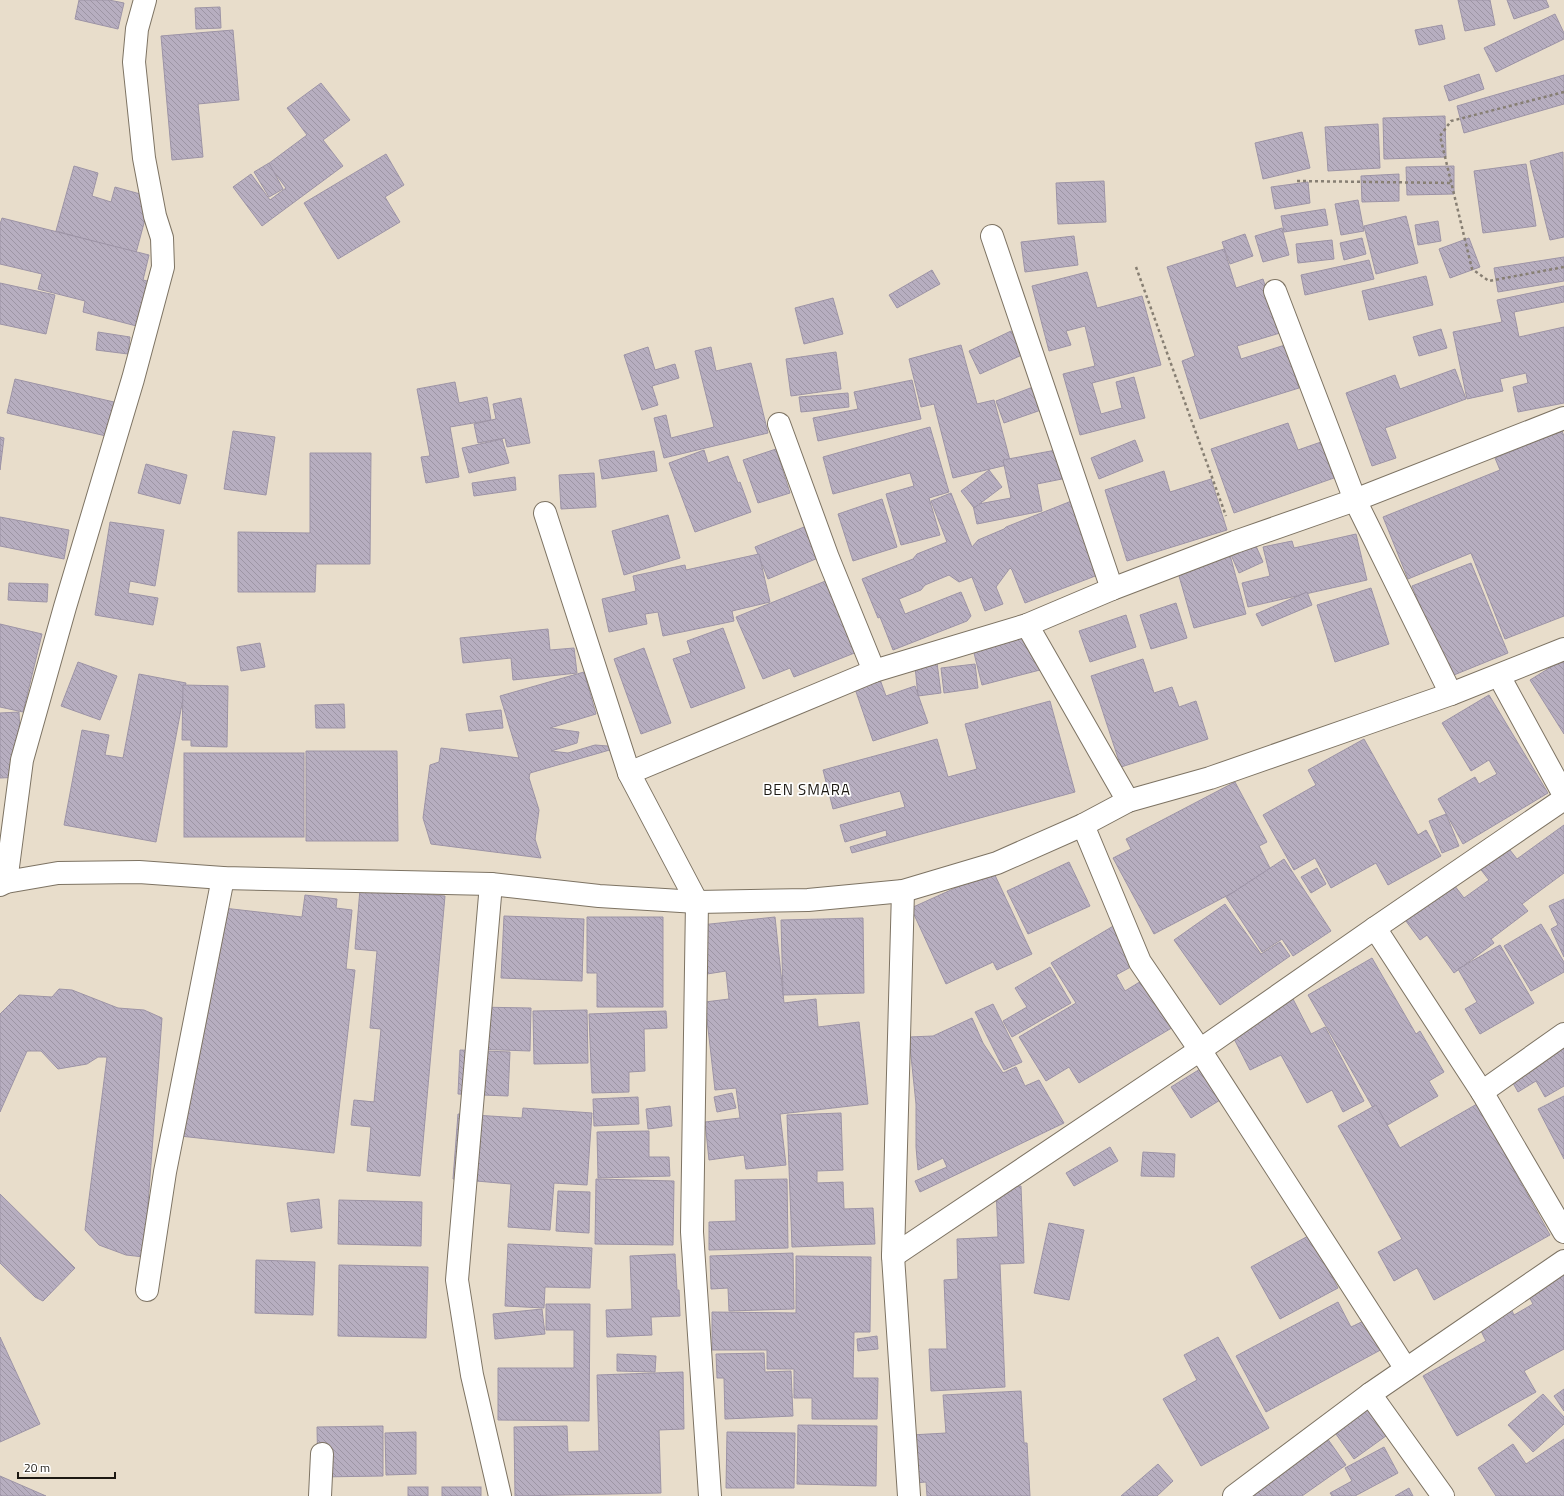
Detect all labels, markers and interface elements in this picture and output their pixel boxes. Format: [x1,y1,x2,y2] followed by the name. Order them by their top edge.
[763,778,851,801] district label: BEN SMARA
[18,1454,115,1480] scale bar
[24,1458,50,1477] text: 20 m

